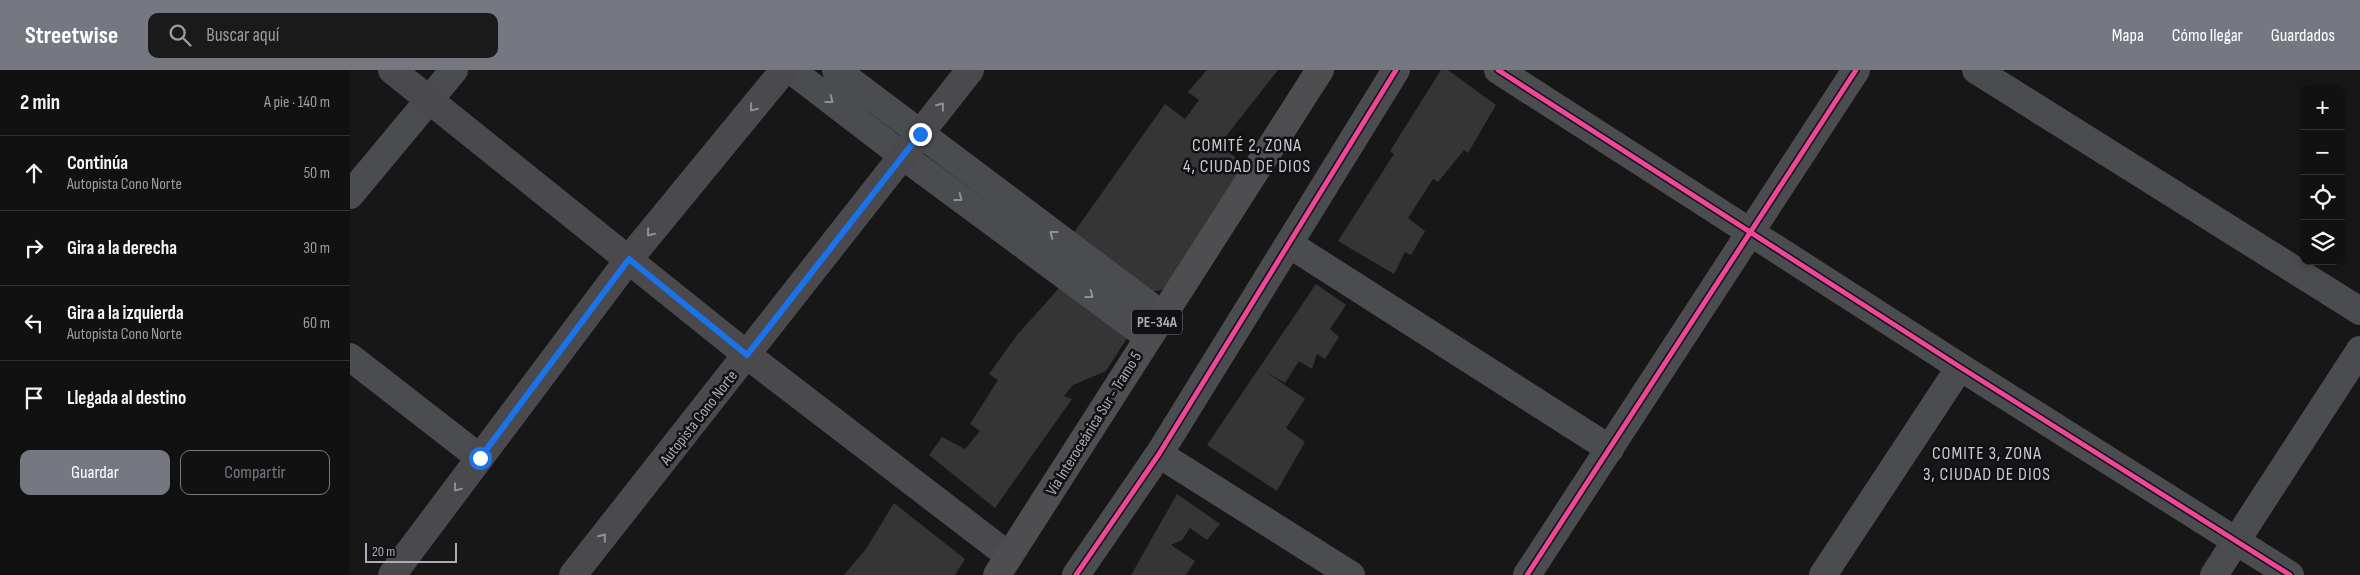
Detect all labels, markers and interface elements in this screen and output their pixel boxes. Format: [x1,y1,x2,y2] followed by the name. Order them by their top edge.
[148,13,498,58] search box
[25,21,118,50] text: Streetwise
[166,21,194,49] icon: search
[206,24,279,47] text: Buscar aquí
[2112,25,2144,46] text: Mapa
[2172,25,2243,46] text: Cómo llegar
[2271,25,2335,46] text: Guardados
[2300,85,2345,265] map controls
[2300,85,2345,130] button: +
[20,90,60,115] text: 2 min
[264,93,330,112] text: A pie · 140 m
[824,94,833,102] one-way arrow
[750,102,759,111] one-way arrow
[936,103,944,112] one-way arrow
[909,123,932,146] route end
[2300,130,2345,175] button: −
[1183,135,1311,177] district label: COMITÉ 2, ZONA 4, CIUDAD DE DIOS
[67,152,128,175] text: Continúa
[20,159,48,187] icon: ahead
[304,164,330,183] text: 50 m
[67,175,182,194] text: Autopista Cono Norte
[2300,175,2345,220] button: locate
[953,192,963,201] one-way arrow
[2300,220,2345,265] button: layers
[647,228,656,237] one-way arrow
[1050,231,1059,239] one-way arrow
[20,234,48,262] icon: right
[67,237,177,260] text: Gira a la derecha
[303,239,330,258] text: 30 m
[1084,289,1093,297] one-way arrow
[67,302,184,325] text: Gira a la izquierda
[20,309,48,337] icon: left
[1132,310,1182,334] road number: PE-34A
[303,314,330,333] text: 60 m
[67,325,182,344] text: Autopista Cono Norte
[1042,349,1146,499] street label: Vía Interoceánica Sur - Tramo 5
[656,367,742,470] street label: Autopista Cono Norte
[20,384,48,412] icon: arrive
[67,387,186,410] text: Llegada al destino
[1923,443,2051,485] district label: COMITE 3, ZONA 3, CIUDAD DE DIOS
[469,447,492,470] route start
[20,450,170,495] button: Guardar
[180,450,330,495] button: Compartir
[454,482,463,492] one-way arrow
[598,534,606,543] one-way arrow
[365,540,458,563] scale bar
[372,543,395,560] text: 20 m

